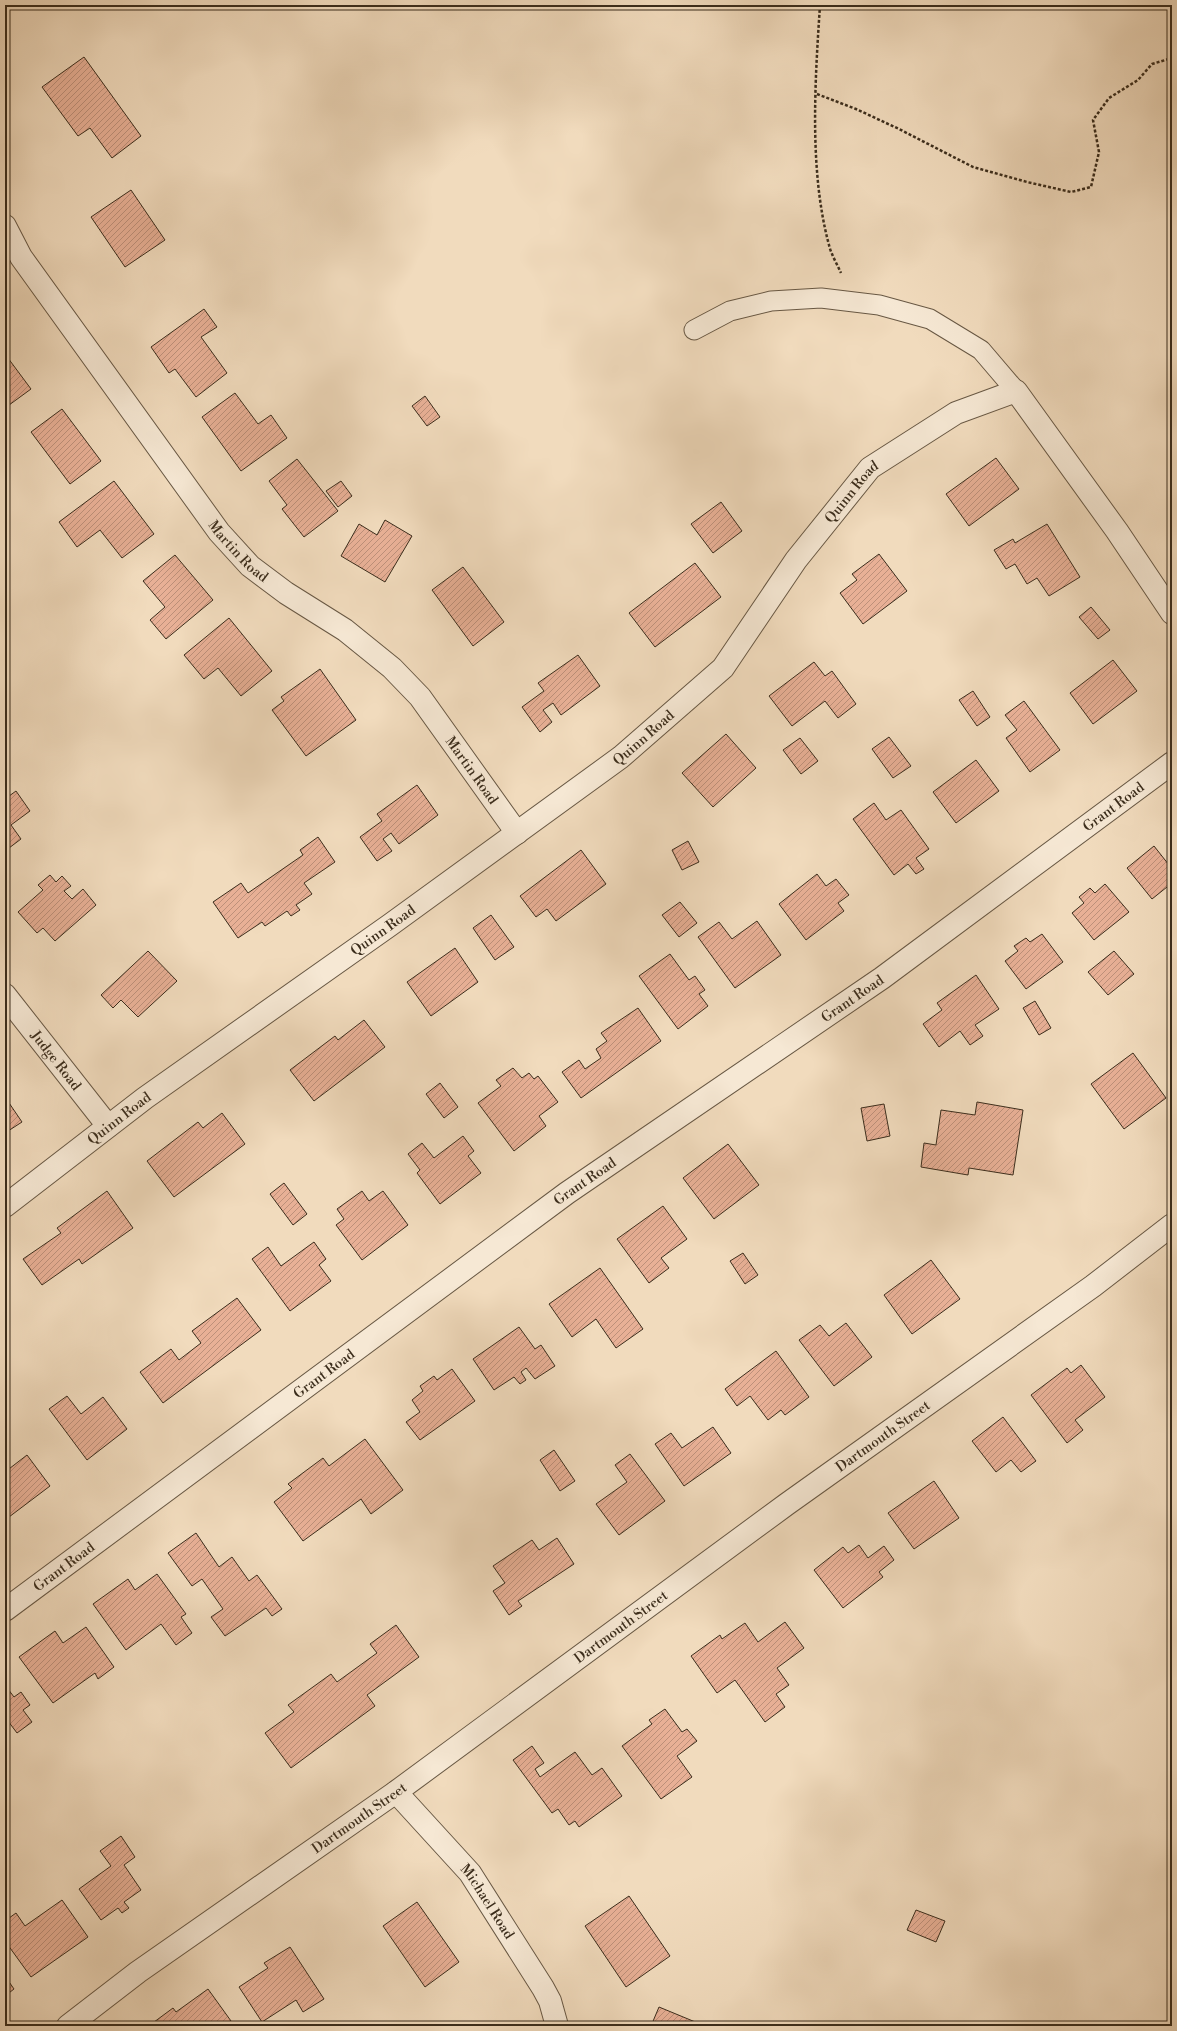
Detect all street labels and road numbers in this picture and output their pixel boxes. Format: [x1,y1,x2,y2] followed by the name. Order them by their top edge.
[821,457,882,527] street label: Quinn Road
[204,517,272,587] street label: Martin Road
[610,707,678,770] street label: Quinn Road
[441,733,502,808] street label: Martin Road
[1079,779,1148,836] street label: Grant Road
[347,901,419,960] street label: Quinn Road
[818,971,888,1027] street label: Grant Road
[26,1026,85,1095] street label: Judge Road
[84,1089,155,1149] street label: Quinn Road
[550,1154,620,1210] street label: Grant Road
[290,1345,359,1403] street label: Grant Road
[832,1397,934,1477] street label: Dartmouth Street
[30,1539,99,1596] street label: Grant Road
[571,1587,672,1668] street label: Dartmouth Street
[309,1779,411,1858] street label: Dartmouth Street
[456,1860,518,1943] street label: Michael Road

